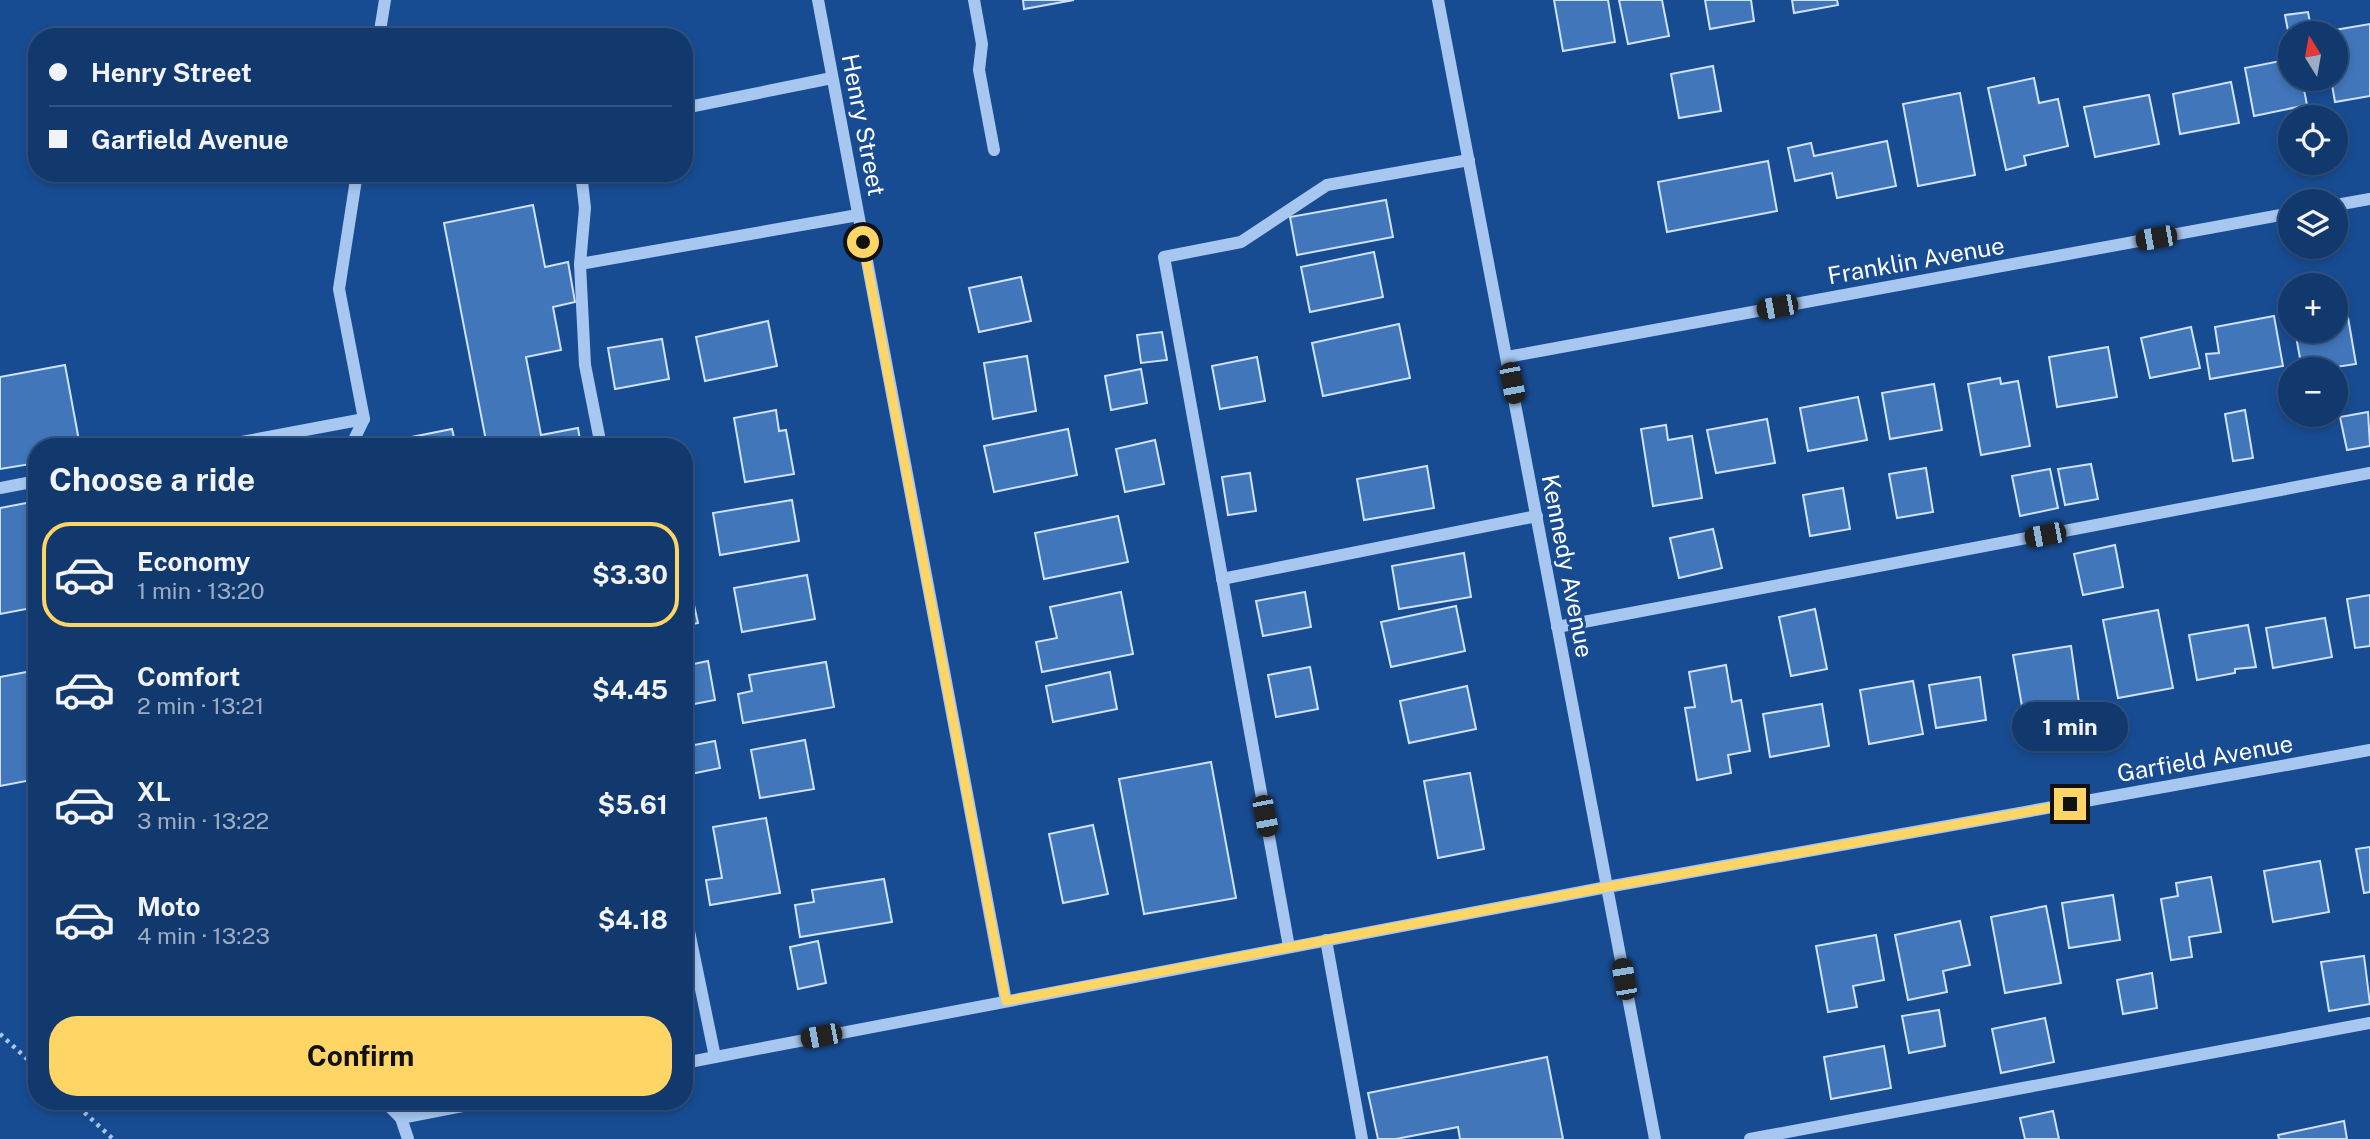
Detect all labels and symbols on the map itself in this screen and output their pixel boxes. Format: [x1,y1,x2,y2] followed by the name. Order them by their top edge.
[2278,21,2348,91] north arrow
[836,51,891,198] street label: Henry Street
[2134,224,2179,252] car
[847,226,879,258] route start
[1825,231,2006,289] street label: Franklin Avenue
[1755,293,1800,321] car
[1498,360,1527,406] car
[1537,472,1599,660] street label: Kennedy Avenue
[2023,521,2068,549] car
[2012,702,2128,752] callout: 1 min
[2115,729,2295,787] street label: Garfield Avenue
[2054,788,2086,820] route end
[1251,793,1280,839] car
[1611,956,1638,1002] car
[799,1022,844,1050] car

